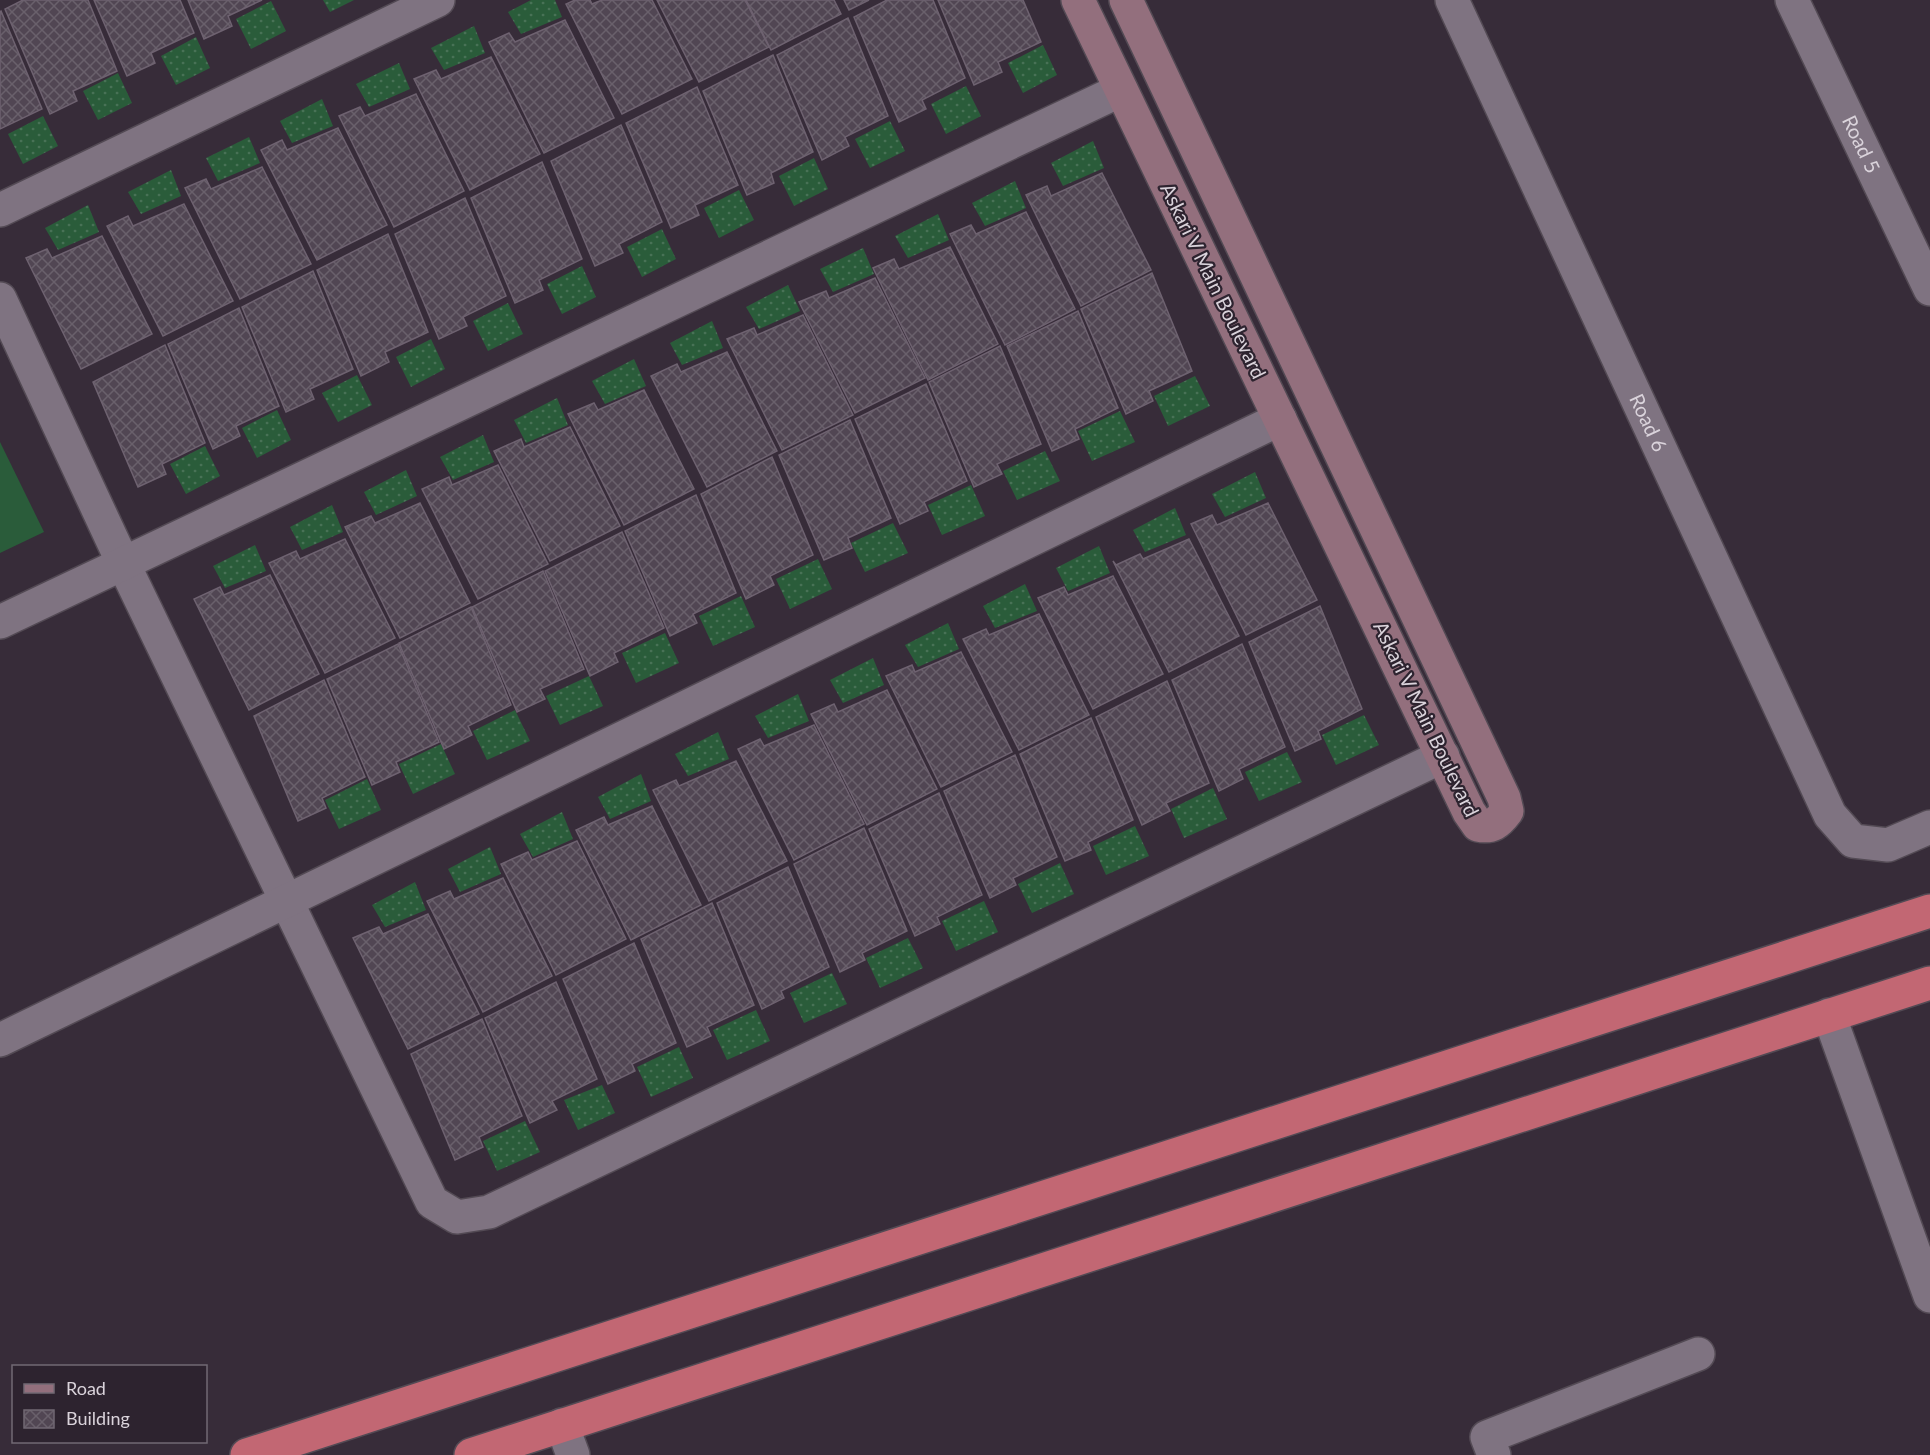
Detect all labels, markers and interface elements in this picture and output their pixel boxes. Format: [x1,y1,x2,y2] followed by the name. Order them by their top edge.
[1838,111,1886,177] street label: Road 5
[1156,179,1272,382] street label: Askari V Main Boulevard
[1625,390,1673,455] street label: Road 6
[1369,617,1485,820] street label: Askari V Main Boulevard
[12,1365,207,1443] legend
[66,1377,106,1399] text: Road
[66,1407,130,1429] text: Building

